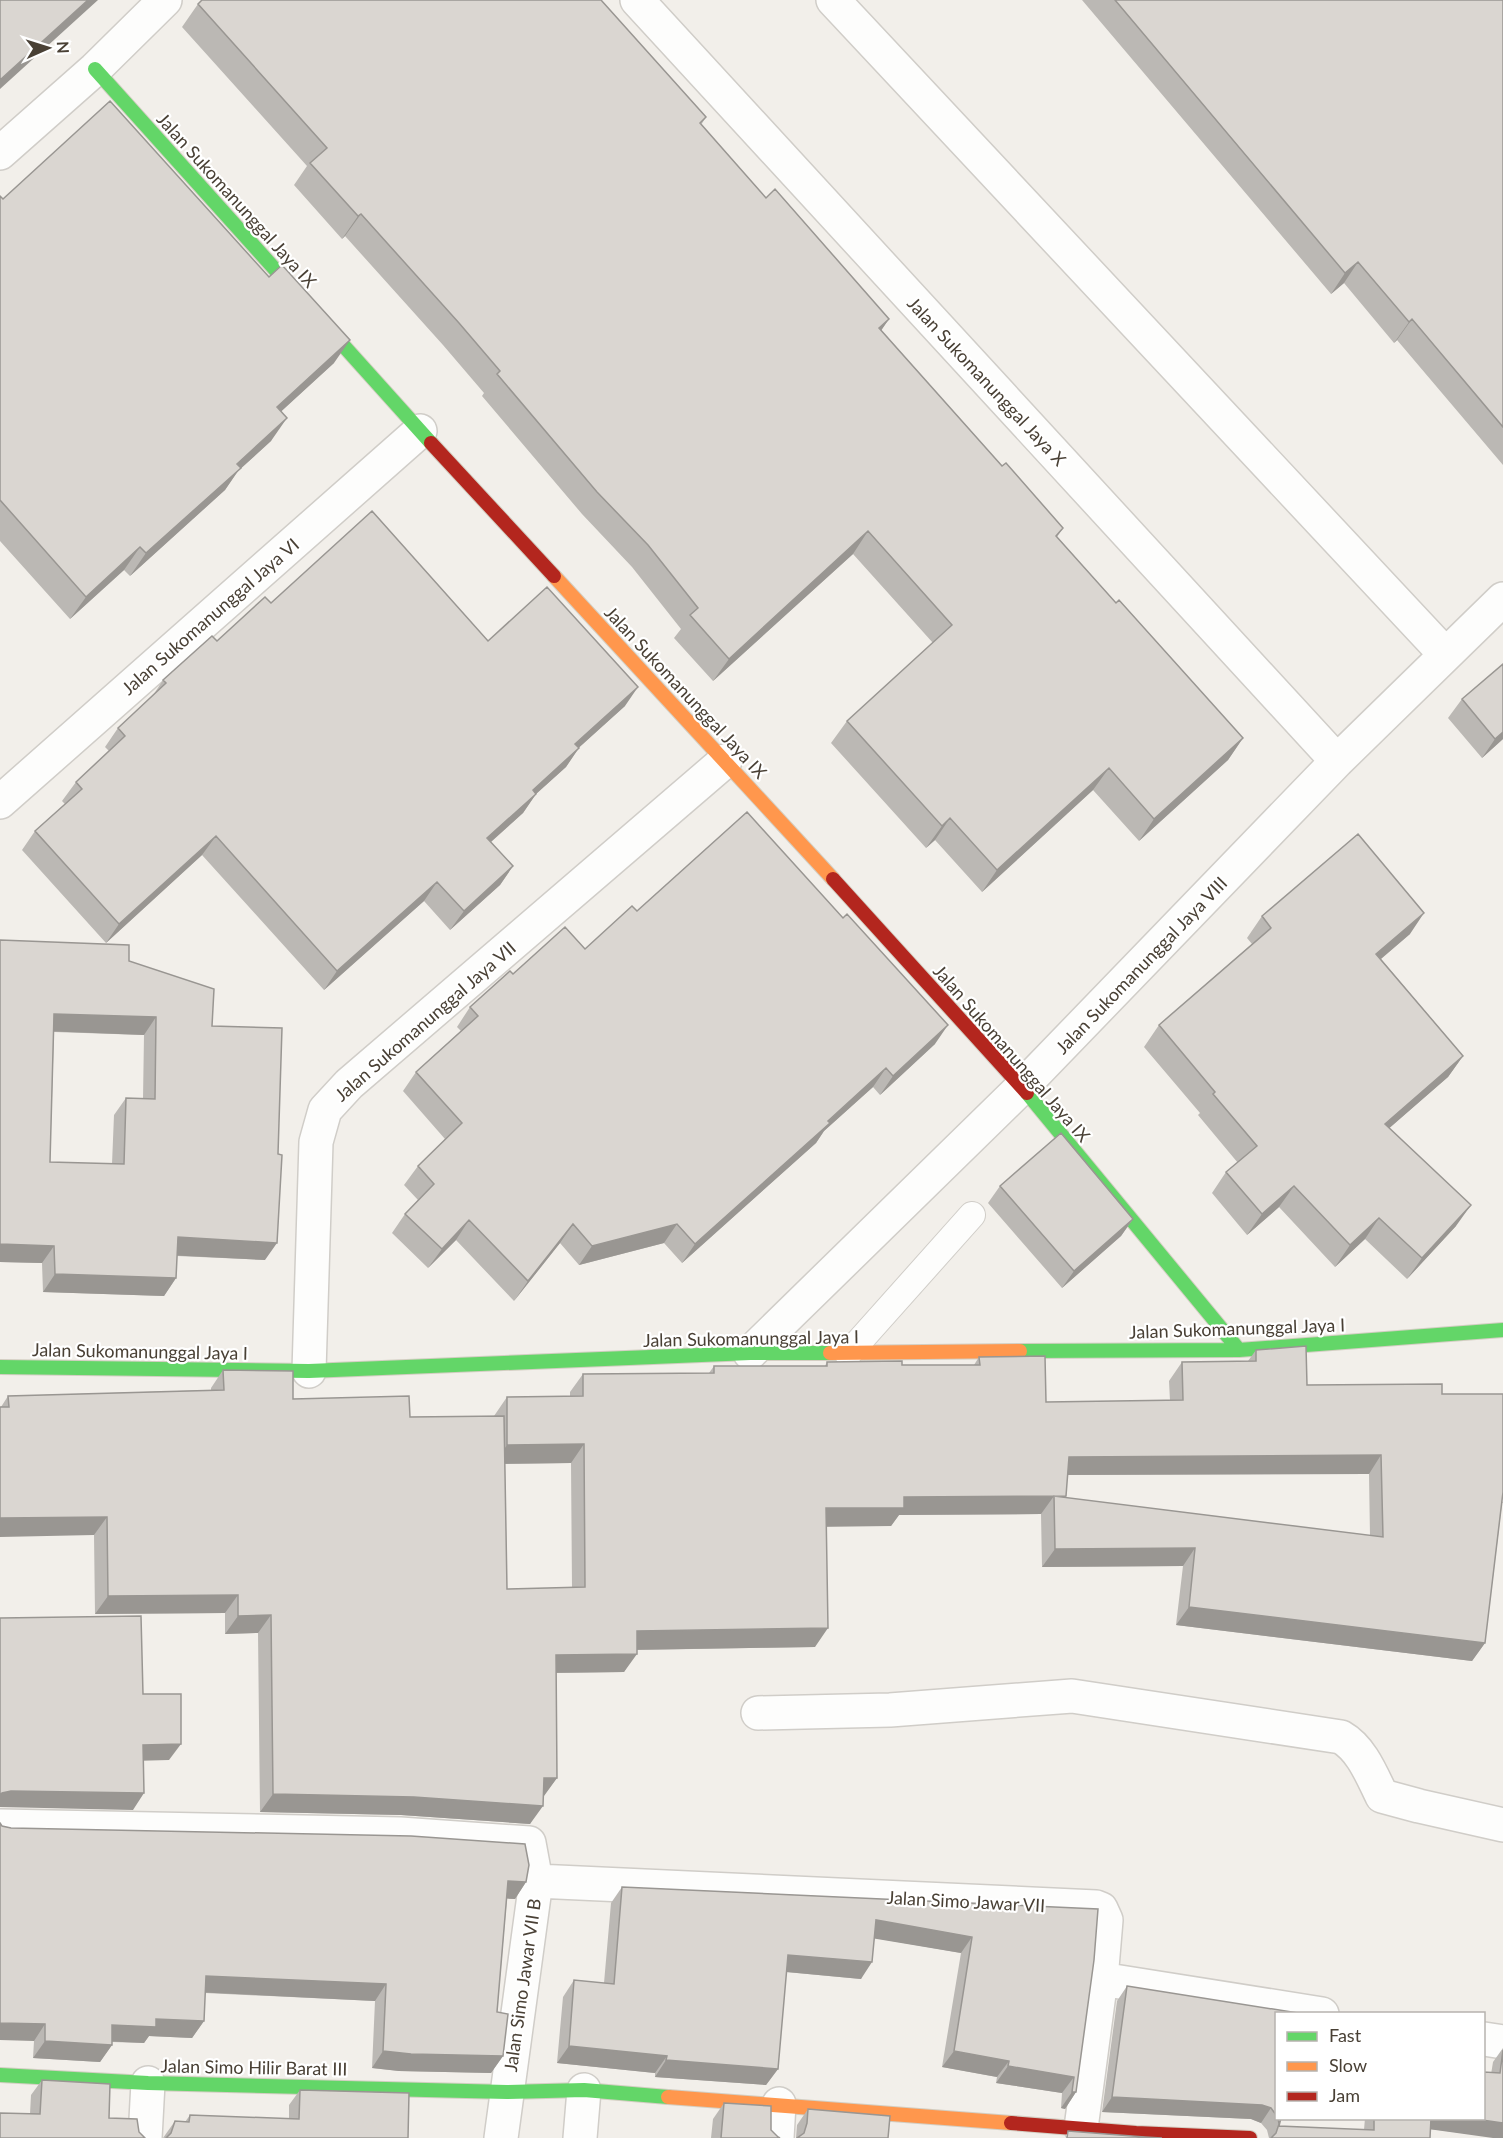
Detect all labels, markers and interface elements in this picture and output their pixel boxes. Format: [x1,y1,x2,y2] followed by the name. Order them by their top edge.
[18,18,78,78] north arrow
[54,41,73,54] text: N
[153,108,322,292] street label: Jalan Sukomanunggal Jaya IX
[903,292,1071,470] street label: Jalan Sukomanunggal Jaya X
[117,533,303,699] street label: Jalan Sukomanunggal Jaya VI
[600,601,772,783] street label: Jalan Sukomanunggal Jaya IX
[1051,872,1231,1058] street label: Jalan Sukomanunggal Jaya VIII
[330,936,520,1106] street label: Jalan Sukomanunggal Jaya VII
[929,960,1095,1146] street label: Jalan Sukomanunggal Jaya IX
[1129,1313,1345,1343] street label: Jalan Sukomanunggal Jaya I
[643,1325,859,1351] street label: Jalan Sukomanunggal Jaya I
[32,1338,248,1364] street label: Jalan Sukomanunggal Jaya I
[886,1886,1046,1916] street label: Jalan Simo Jawar VII
[499,1897,545,2073] street label: Jalan Simo Jawar VII B
[1275,2012,1485,2120] legend
[1329,2024,1362,2046] text: Fast
[160,2054,348,2080] street label: Jalan Simo Hilir Barat III
[1329,2054,1367,2076] text: Slow
[1329,2084,1360,2106] text: Jam

